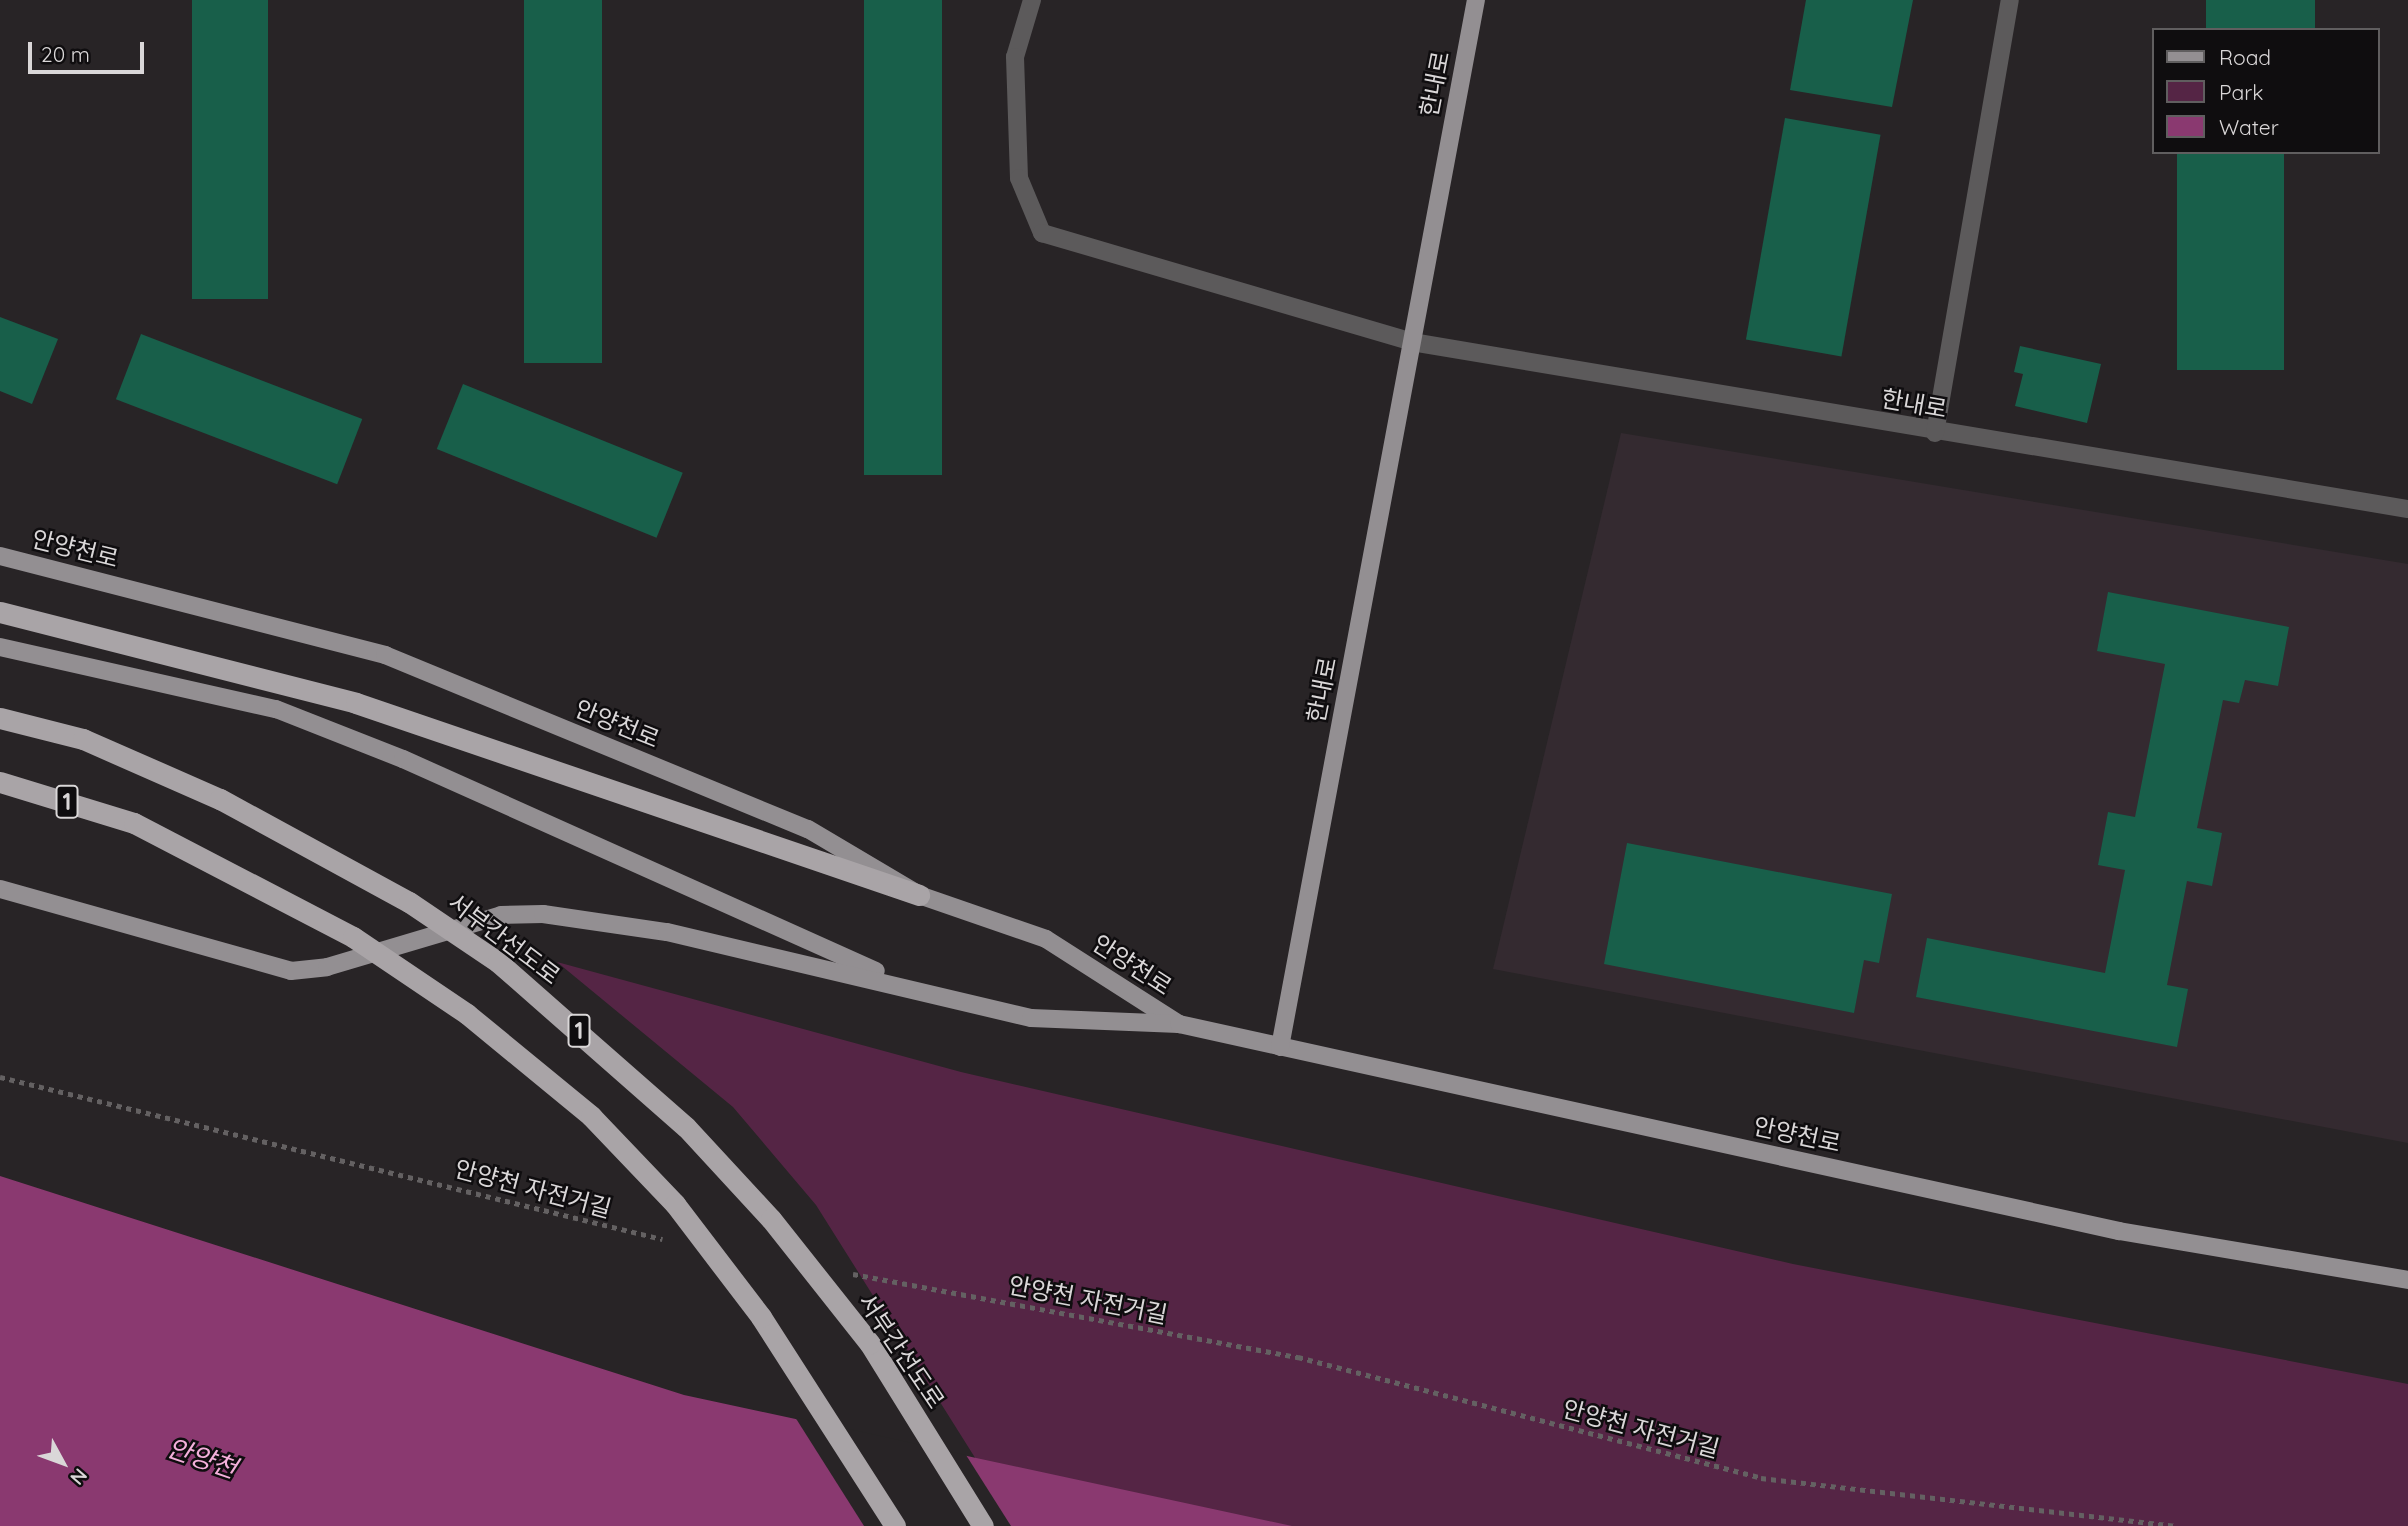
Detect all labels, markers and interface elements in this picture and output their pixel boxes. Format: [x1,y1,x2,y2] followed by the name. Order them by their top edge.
[32,28,147,72] scale bar
[2152,28,2380,154] legend
[41,41,90,67] text: 20 m
[2219,44,2271,70] text: Road
[1415,49,1455,119] street label: 한내로
[2219,79,2263,105] text: Park
[2219,114,2279,140] text: Water
[1879,384,1949,424] street label: 한내로
[29,524,121,574] street label: 안양천로
[1302,655,1342,725] street label: 한내로
[571,694,663,754] street label: 안양천로
[55,782,79,822] road number: 1
[442,888,566,990] street label: 서부간선도로
[1087,929,1177,1001] street label: 안양천로
[567,1012,591,1050] road number: 1
[1751,1112,1843,1158] street label: 안양천로
[451,1154,615,1224] street label: 안양천 자전거길
[1006,1270,1170,1330] street label: 안양천 자전거길
[852,1288,950,1414] street label: 서부간선도로
[1559,1394,1723,1464] street label: 안양천 자전거길
[28,1428,98,1498] north arrow
[163,1432,241,1484] water label: 안양천
[65,1464,92,1490] text: N

